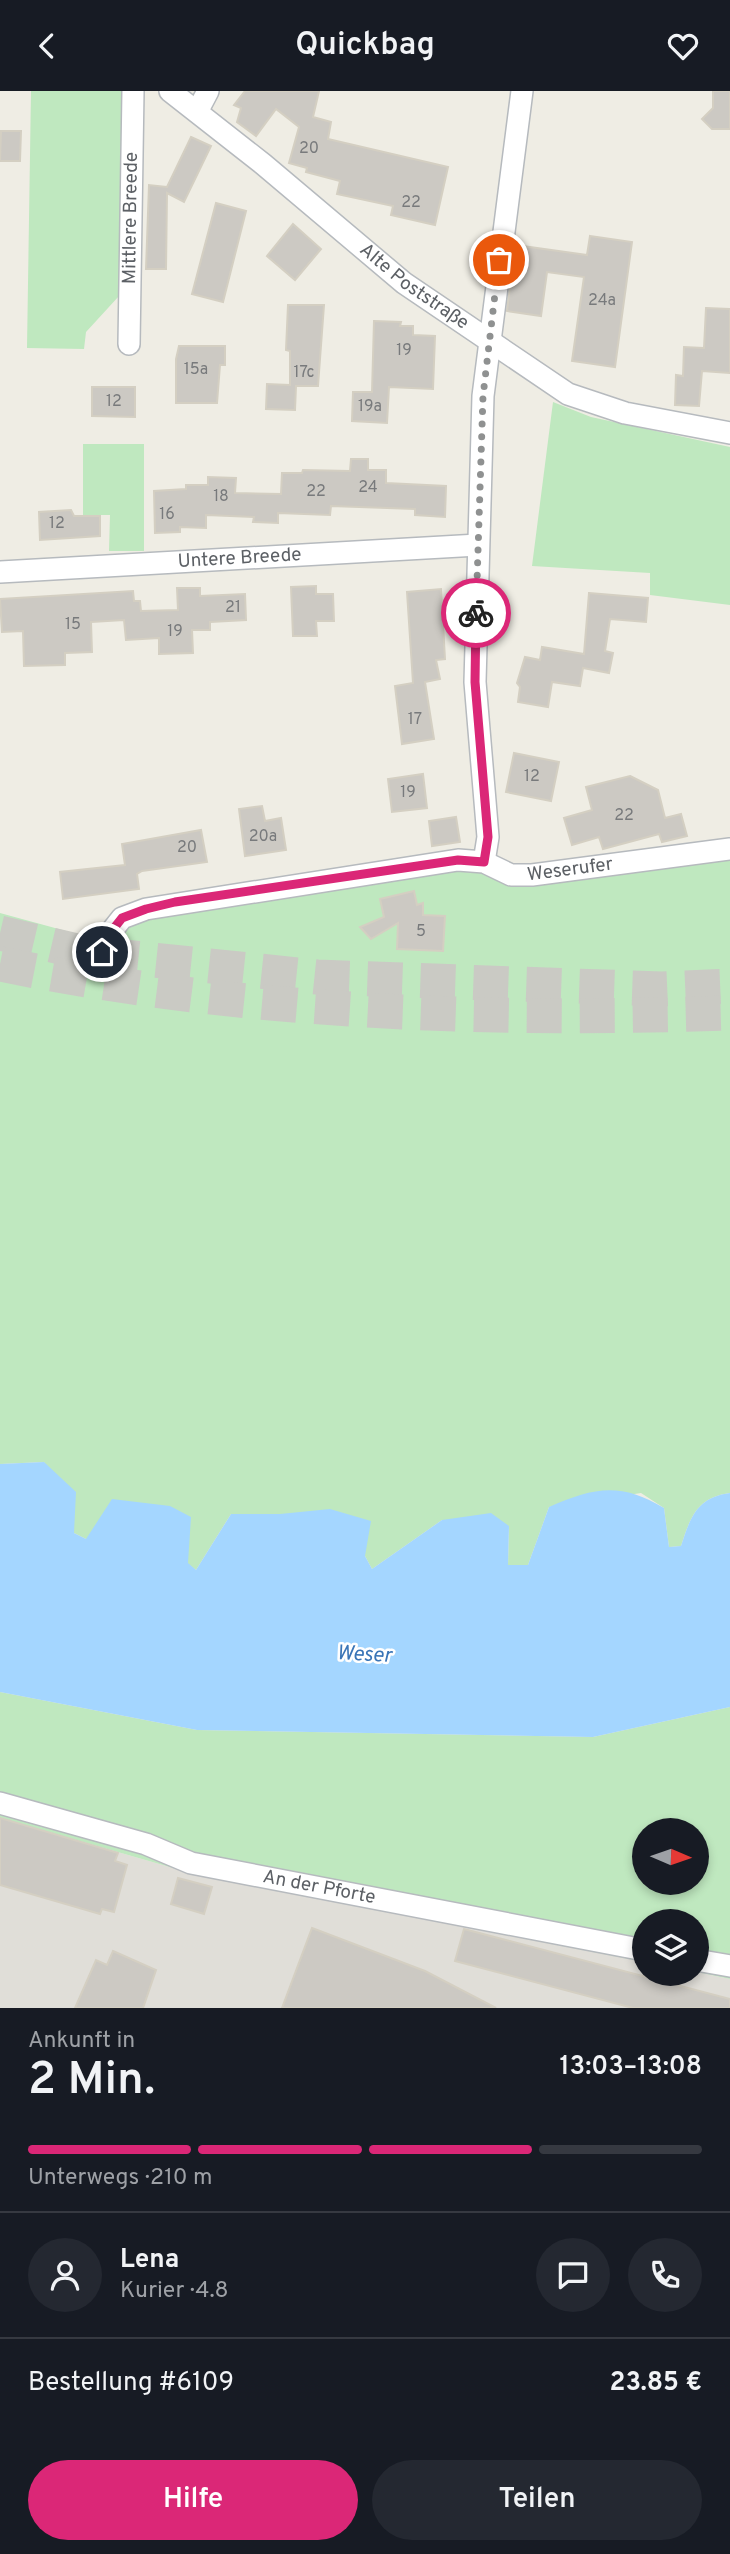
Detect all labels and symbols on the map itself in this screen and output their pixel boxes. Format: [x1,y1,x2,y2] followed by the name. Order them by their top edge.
[299,139,319,159] house number: 20
[118,152,144,284] street label: Mittlere Breede
[401,193,421,213] house number: 22
[469,230,529,290] pin
[354,238,473,335] street label: Alte Poststraße
[588,291,616,311] house number: 24a
[396,341,412,361] house number: 19
[184,360,208,380] house number: 15a
[294,363,314,383] house number: 17c
[106,392,122,412] house number: 12
[358,397,382,417] house number: 19a
[358,478,378,498] house number: 24
[306,482,326,502] house number: 22
[213,487,229,507] house number: 18
[159,505,175,525] house number: 16
[49,514,65,534] house number: 12
[177,543,302,574] street label: Untere Breede
[441,578,511,648] courier
[225,598,241,618] house number: 21
[65,615,81,635] house number: 15
[167,622,183,642] house number: 19
[408,710,422,730] house number: 17
[524,767,540,787] house number: 12
[400,783,416,803] house number: 19
[614,806,634,826] house number: 22
[249,827,277,847] house number: 20a
[177,838,197,858] house number: 20
[526,852,615,888] street label: Weserufer
[72,922,132,982] pin
[416,922,426,942] house number: 5
[336,1640,394,1670] water label: Weser
[632,1818,709,1895] north arrow
[261,1865,378,1910] street label: An der Pforte

